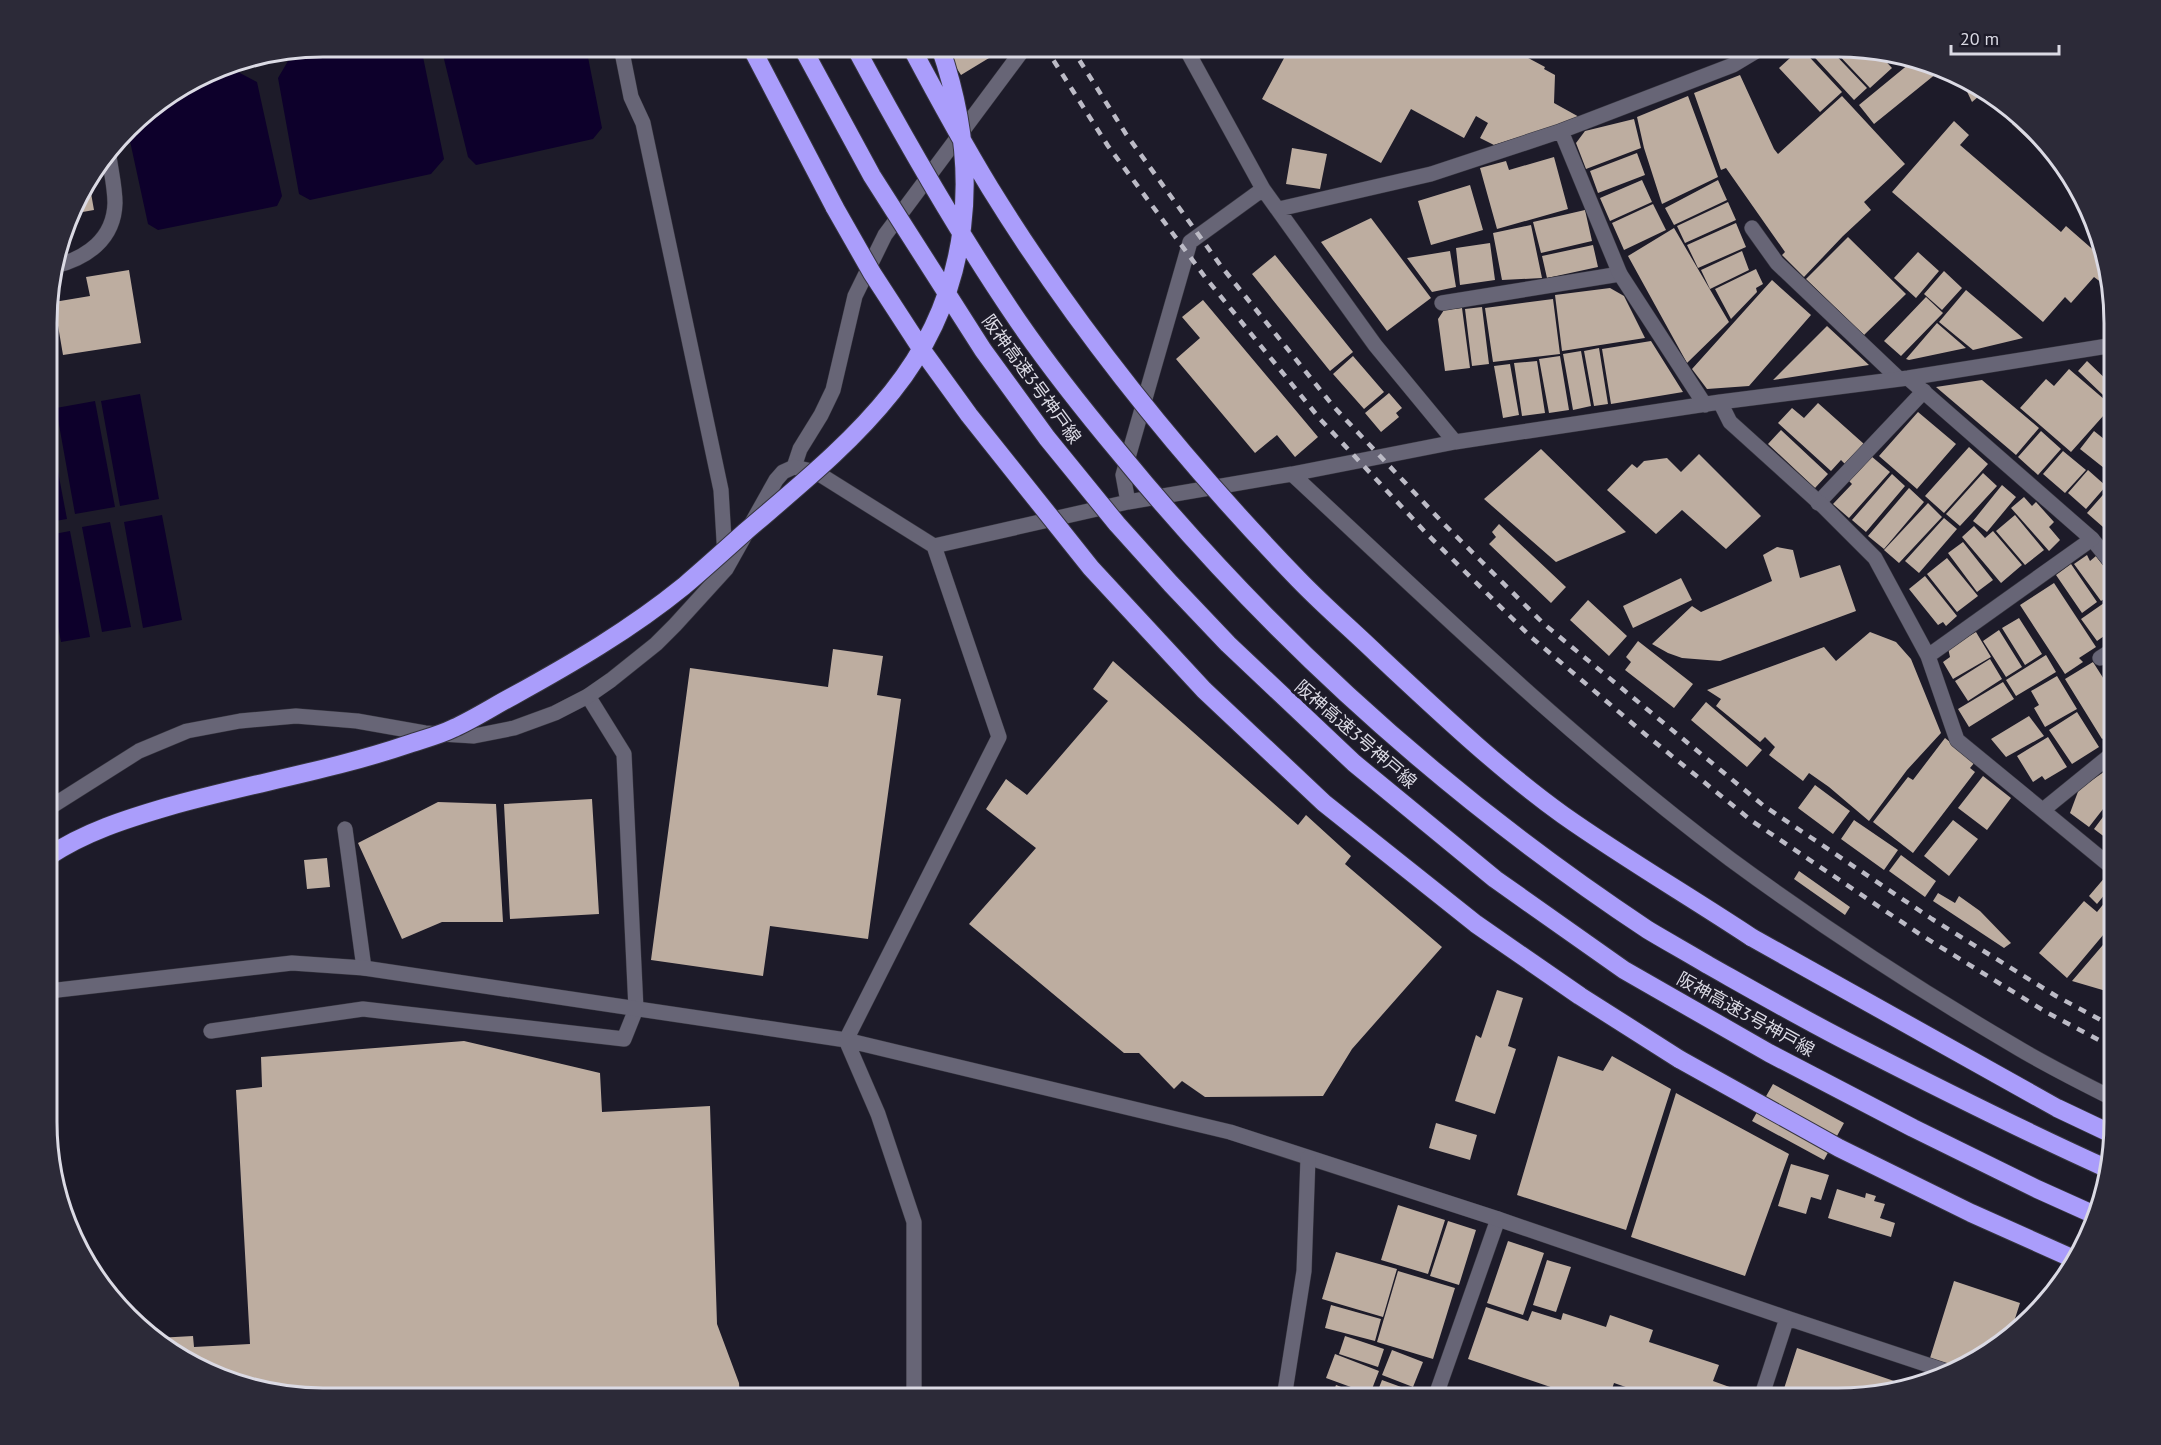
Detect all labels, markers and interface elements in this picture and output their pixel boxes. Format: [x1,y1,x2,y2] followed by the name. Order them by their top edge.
[1951,18,2059,56] scale bar
[1960,27,1999,50] text: 20 m
[977,310,1087,448] street label: 阪神高速3号神戸線
[1290,675,1422,793] street label: 阪神高速3号神戸線
[1673,967,1819,1061] street label: 阪神高速3号神戸線

